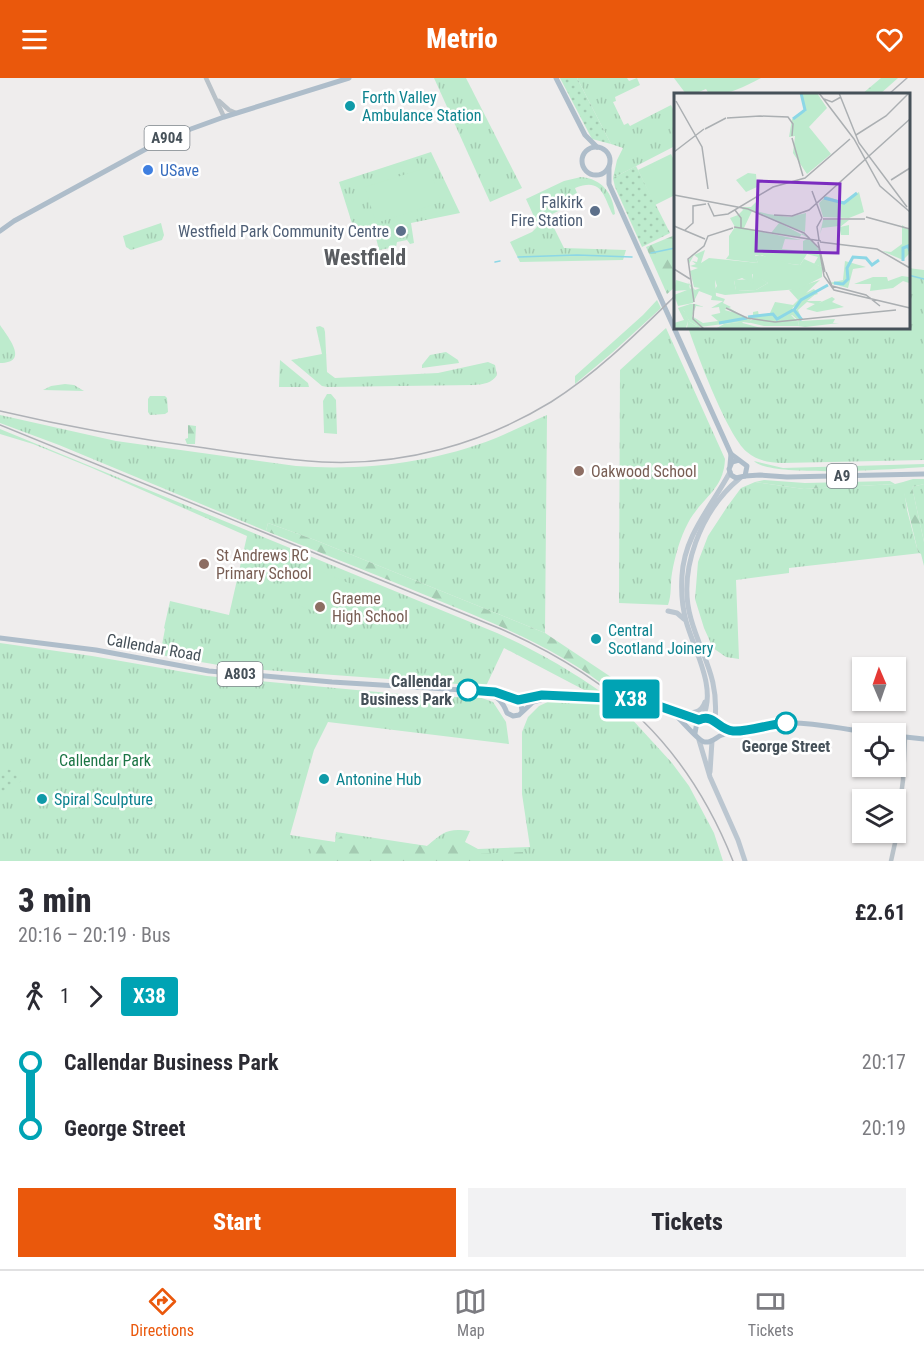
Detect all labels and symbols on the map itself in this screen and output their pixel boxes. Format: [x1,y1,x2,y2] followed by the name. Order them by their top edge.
[362,88,481,125] place label: Forth Valley Ambulance Station
[674,93,909,328] inset map
[343,99,357,113] marker: Forth Valley Ambulance Station
[144,126,190,150] road number: A904
[160,161,199,180] place label: USave
[141,163,155,177] marker: USave
[511,193,584,230] place label: Falkirk Fire Station
[588,204,602,218] marker: Falkirk Fire Station
[178,222,389,241] place label: Westfield Park Community Centre
[394,224,408,238] marker: Westfield Park Community Centre
[324,245,406,270] district label: Westfield
[591,462,697,481] place label: Oakwood School
[572,464,586,478] marker: Oakwood School
[827,464,857,488] road number: A9
[216,546,312,583] place label: St Andrews RC Primary School
[197,557,211,571] marker: St Andrews RC Primary School
[332,589,408,626] place label: Graeme High School
[313,600,327,614] marker: Graeme High School
[608,621,714,658] place label: Central Scotland Joinery
[105,630,203,665] street label: Callendar Road
[589,632,603,646] marker: Central Scotland Joinery
[852,657,906,711] north arrow
[218,662,262,686] road number: A803
[361,672,452,709] place label: Callendar Business Park
[457,679,479,701] marker: Callendar Business Park
[596,680,666,718] line badge: X38
[775,712,797,734] marker: George Street
[742,737,830,756] place label: George Street
[59,751,152,770] park label: Callendar Park
[336,770,422,789] place label: Antonine Hub
[317,772,331,786] marker: Antonine Hub
[54,790,153,809] place label: Spiral Sculpture
[35,792,49,806] marker: Spiral Sculpture

